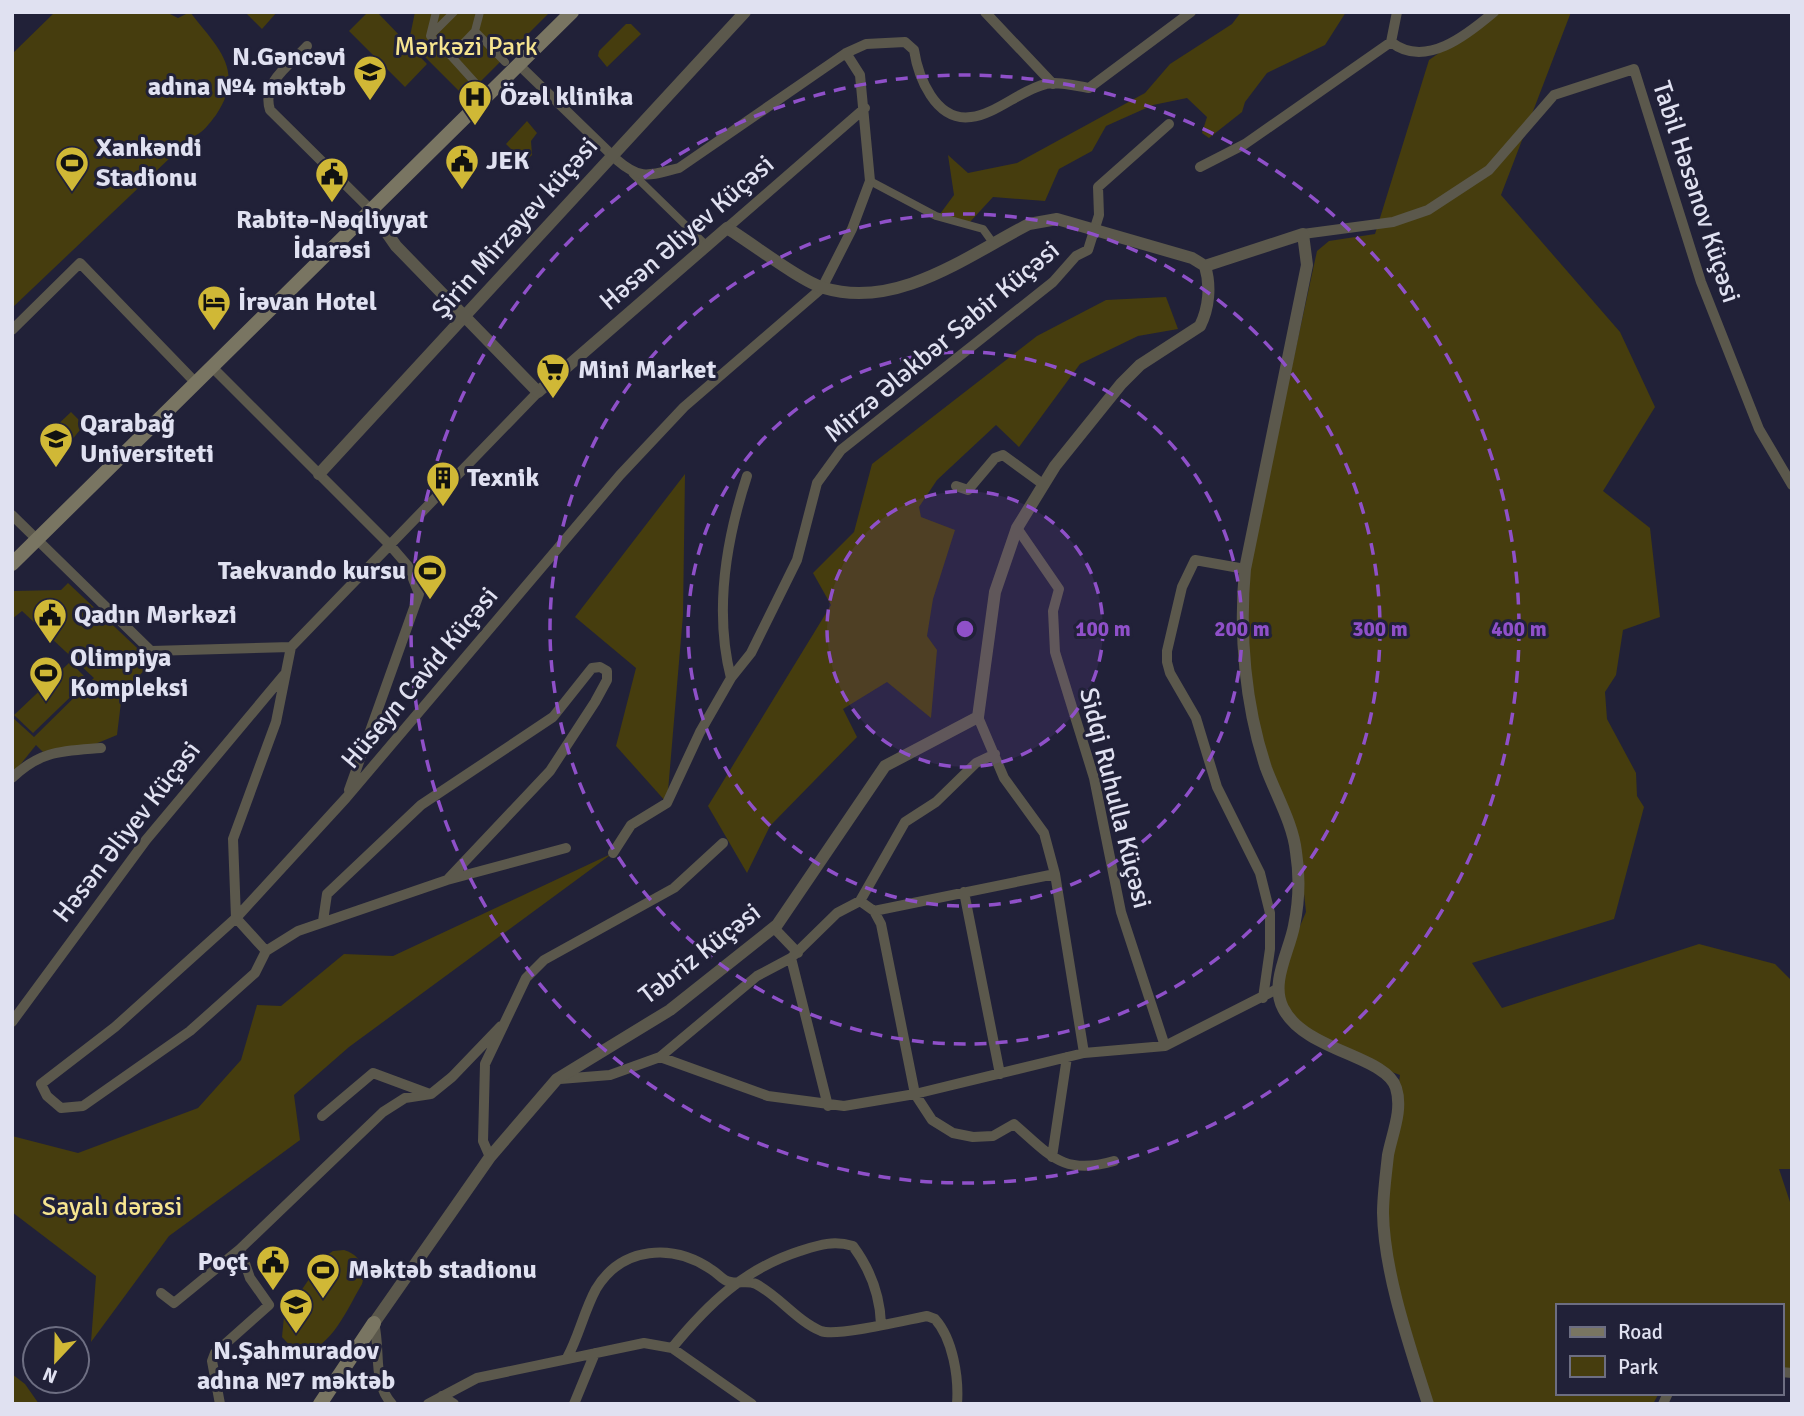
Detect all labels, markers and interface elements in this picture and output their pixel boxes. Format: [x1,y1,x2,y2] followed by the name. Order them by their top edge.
[394,31,538,63] park label: Mərkəzi Park
[148,41,346,103] place label: N.Gəncəvi adına №4 məktəb
[351,53,389,102] school or university icon: N.Gəncəvi adına №4 məktəb
[1645,77,1747,307] street label: Tabil Həsənov Küçəsi
[456,78,494,127] hospital icon: Özəl klinika
[500,81,633,113] place label: Özəl klinika
[425,131,605,325] street label: Şirin Mirzəyev küçəsi
[96,132,202,194] place label: Xankəndi Stadionu
[443,142,481,191] public building icon: JEK
[53,144,91,193] sports icon: Xankəndi Stadionu
[486,145,529,177] place label: JEK
[593,149,781,317] street label: Həsən Əliyev Küçəsi
[313,155,351,204] public building icon: Rabitə-Nəqliyyat İdarəsi
[236,204,428,266] place label: Rabitə-Nəqliyyat İdarəsi
[818,234,1066,450] street label: Mirzə Ələkbər Sabir Küçəsi
[195,283,233,332] hotel icon: İrəvan Hotel
[238,286,377,318] place label: İrəvan Hotel
[534,351,572,400] supermarket icon: Mini Market
[578,354,717,386] place label: Mini Market
[80,408,214,470] place label: Qarabağ Universiteti
[37,420,75,469] school or university icon: Qarabağ Universiteti
[424,459,462,508] building icon: Texnik
[467,462,539,494] place label: Texnik
[411,552,449,601] sports icon: Taekvando kursu
[218,555,406,587] place label: Taekvando kursu
[335,581,505,775] street label: Hüseyn Cavid Küçəsi
[31,596,69,645] public building icon: Qadın Mərkəzi
[74,599,237,631] place label: Qadın Mərkəzi
[1075,616,1131,642] text: 100 m
[1214,616,1270,642] text: 200 m
[1352,616,1408,642] text: 300 m
[1491,616,1547,642] text: 400 m
[953,617,977,641] centre of rings
[70,642,188,704] place label: Olimpiya Kompleksi
[27,654,65,703] sports icon: Olimpiya Kompleksi
[1072,684,1158,912] street label: Sidqi Ruhulla Küçəsi
[46,735,208,929] street label: Həsən Əliyev Küçəsi
[633,897,767,1011] street label: Təbriz Küçəsi
[42,1191,182,1223] park label: Sayalı dərəsi
[254,1243,292,1292] public building icon: Poçt
[198,1246,248,1278] place label: Poçt
[304,1251,342,1300] sports icon: Məktəb stadionu
[348,1254,537,1286] place label: Məktəb stadionu
[277,1286,315,1335] school or university icon: N.Şahmuradov adına №7 məktəb
[1556,1304,1783,1395] legend
[1618,1319,1663,1345] text: Road
[21,1325,91,1395] north arrow
[197,1335,395,1397] place label: N.Şahmuradov adına №7 məktəb
[1618,1354,1659,1380] text: Park
[39,1361,61,1388] text: N

